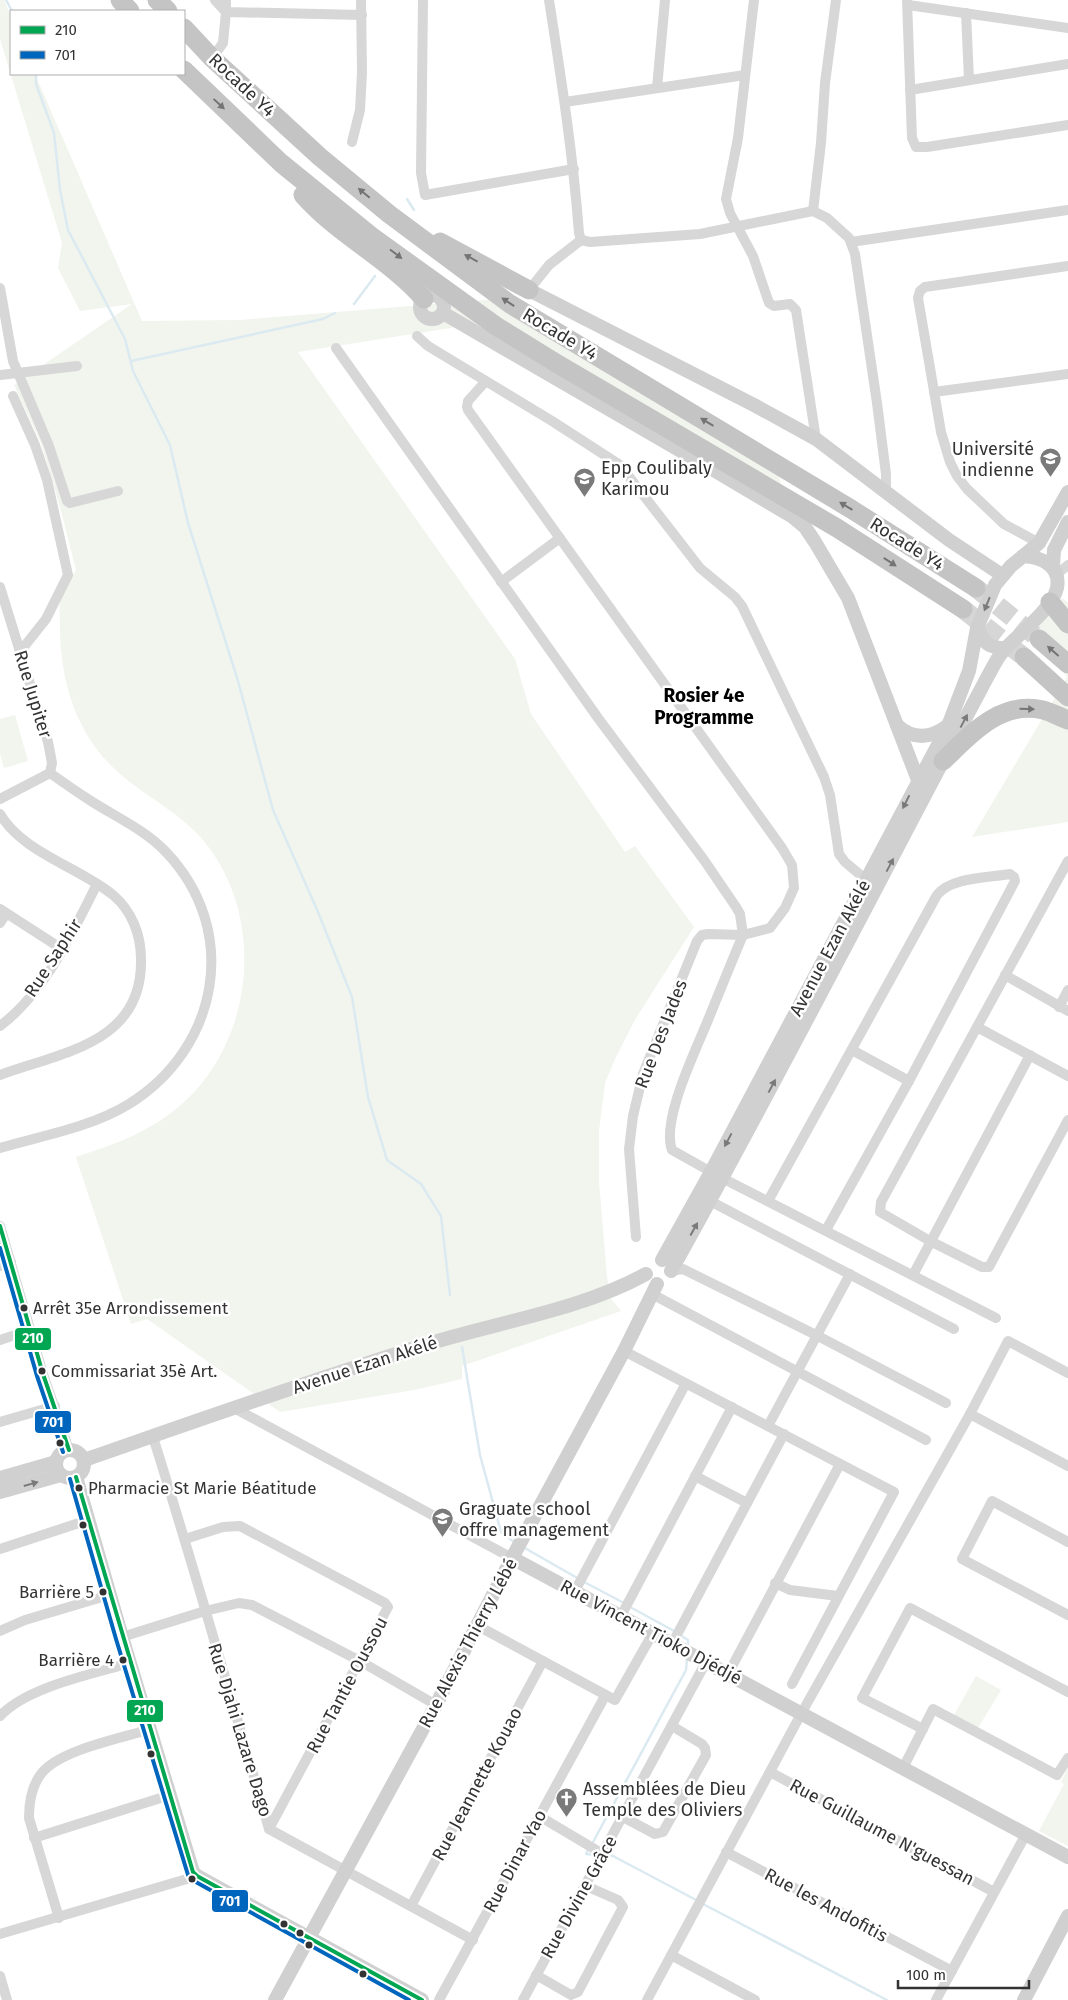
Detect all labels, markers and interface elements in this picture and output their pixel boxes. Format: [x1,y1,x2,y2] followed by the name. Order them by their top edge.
[10,10,185,75] legend
[55,21,77,39] text: 210
[55,46,76,64] text: 701
[204,49,280,122] street label: Rocade Y4
[212,98,224,110] one-way arrow
[358,188,371,199] one-way arrow
[389,249,403,259] one-way arrow
[464,254,478,262] one-way arrow
[501,297,514,307] one-way arrow
[519,303,602,365] street label: Rocade Y4
[700,418,713,427] one-way arrow
[952,438,1034,481] place label: Université indienne
[1038,447,1062,478] school or university icon: Université indienne
[601,457,712,500] place label: Epp Coulibaly Karimou
[573,466,597,497] school or university icon: Epp Coulibaly Karimou
[839,501,852,510] one-way arrow
[866,513,948,576] street label: Rocade Y4
[883,557,896,567] one-way arrow
[983,597,991,611] one-way arrow
[1047,646,1060,657] one-way arrow
[9,647,57,741] street label: Rue Jupiter
[654,684,754,729] district label: Rosier 4e Programme
[1019,705,1035,713] one-way arrow
[960,714,968,728] one-way arrow
[902,794,910,809] one-way arrow
[886,858,894,873] one-way arrow
[785,876,875,1020] street label: Avenue Ezan Akélé
[20,915,86,1001] street label: Rue Saphir
[630,976,692,1092] street label: Rue Des Jades
[768,1079,776,1093] one-way arrow
[724,1132,732,1147] one-way arrow
[690,1222,699,1235] one-way arrow
[33,1298,229,1319] place label: Arrêt 35e Arrondissement
[19,1303,29,1313] marker: Arrêt 35e Arrondissement
[14,1327,52,1351] line badge: 210
[22,1330,44,1347] text: 210
[290,1331,440,1399] street label: Avenue Ezan Akélé
[51,1361,217,1382] place label: Commissariat 35è Art.
[37,1366,47,1376] marker: Commissariat 35è Art.
[34,1410,72,1434] line badge: 701
[43,1414,63,1431] text: 701
[55,1438,65,1448] unlabelled marker
[88,1478,316,1499] place label: Pharmacie St Marie Béatitude
[23,1479,38,1487] one-way arrow
[74,1483,84,1493] marker: Pharmacie St Marie Béatitude
[459,1498,610,1541] place label: Graguate school offre management
[431,1507,455,1538] school or university icon: Graguate school offre management
[78,1520,88,1530] unlabelled marker
[414,1554,522,1732] street label: Rue Alexis Thierry Lébé
[556,1575,746,1689] street label: Rue Vincent Tioko Djédjé
[19,1582,94,1603] place label: Barrière 5
[98,1587,108,1597] marker: Barrière 5
[302,1613,392,1757] street label: Rue Tantie Oussou
[203,1641,277,1819] street label: Rue Djahi Lazare Dago
[38,1650,114,1671] place label: Barrière 4
[118,1655,128,1665] marker: Barrière 4
[126,1699,164,1723] line badge: 210
[134,1702,156,1719] text: 210
[427,1703,527,1865] street label: Rue Jeannette Kouao
[146,1749,156,1759] unlabelled marker
[786,1774,978,1890] street label: Rue Guillaume N'guessan
[583,1778,746,1821] place label: Assemblées de Dieu Temple des Oliviers
[555,1787,579,1818] church icon: Assemblées de Dieu Temple des Oliviers
[479,1806,551,1916] street label: Rue Dinar Yao
[536,1832,622,1962] street label: Rue Divine Grâce
[761,1863,891,1947] street label: Rue les Andofitis
[187,1874,197,1884] unlabelled marker
[211,1889,249,1913] line badge: 701
[220,1893,240,1910] text: 701
[279,1919,289,1929] unlabelled marker
[295,1928,305,1938] unlabelled marker
[304,1940,314,1950] unlabelled marker
[898,1958,1029,1990] scale bar
[906,1966,946,1984] text: 100 m
[358,1969,368,1979] unlabelled marker

